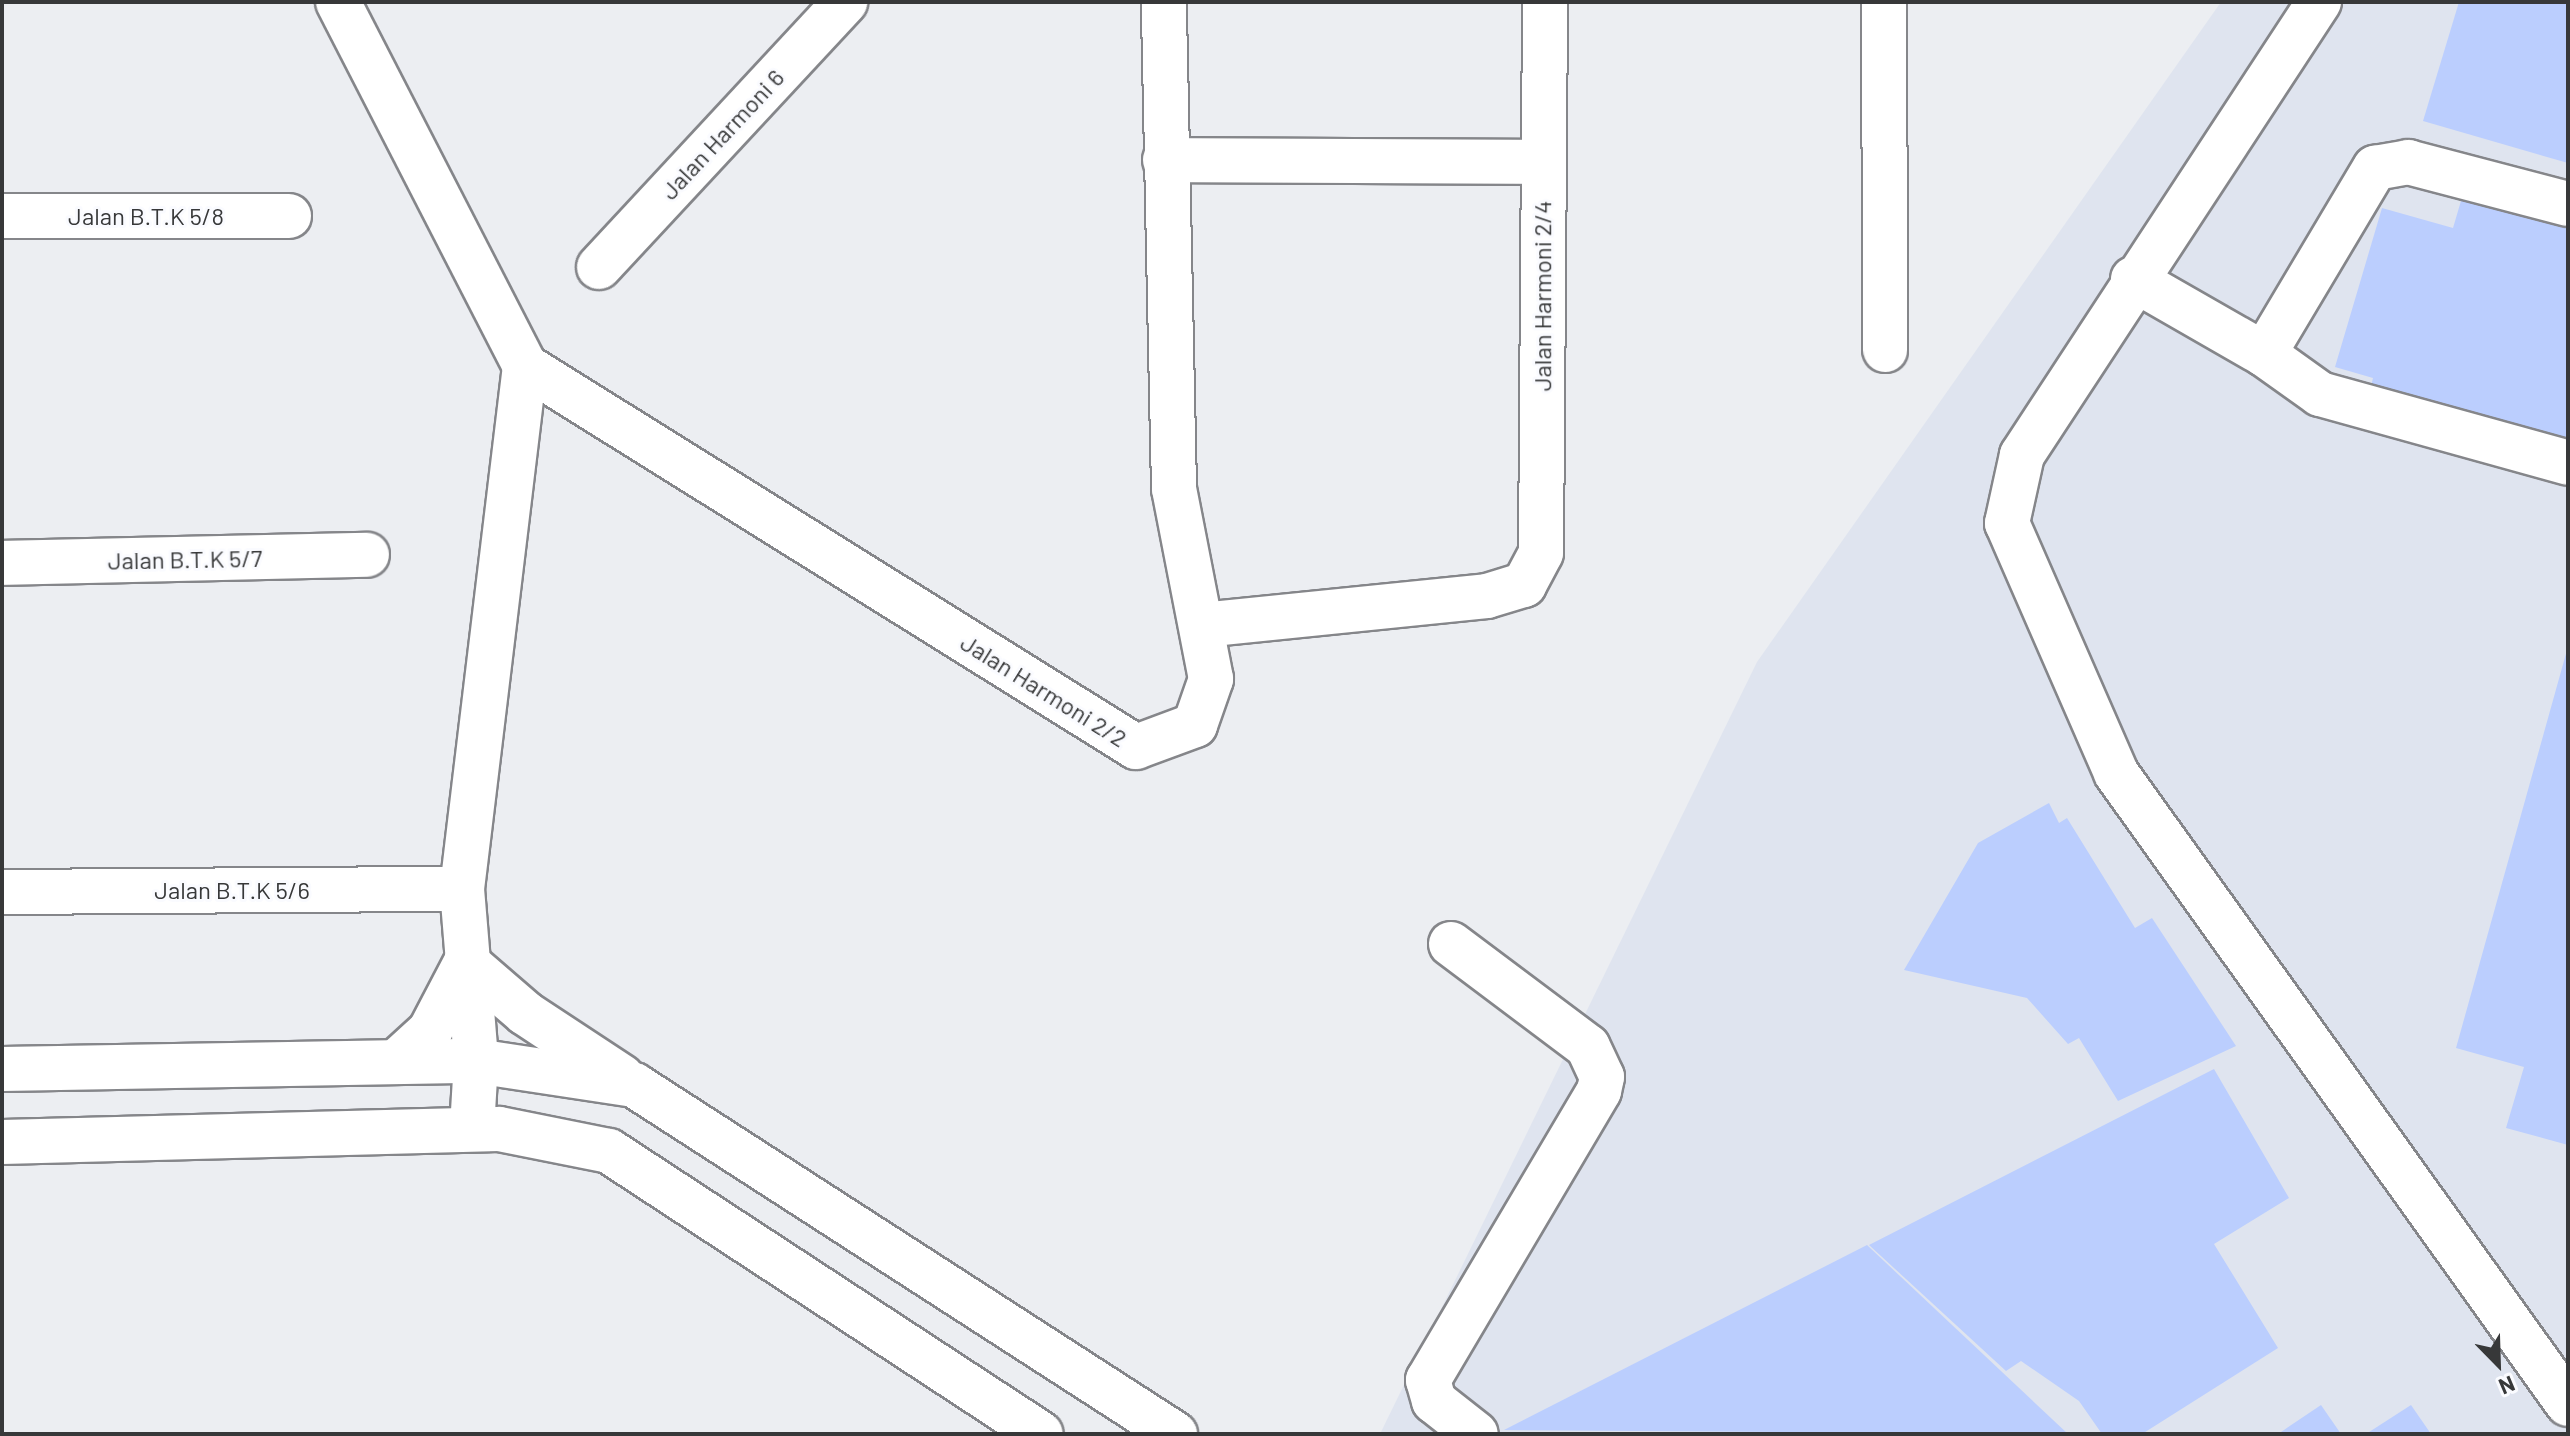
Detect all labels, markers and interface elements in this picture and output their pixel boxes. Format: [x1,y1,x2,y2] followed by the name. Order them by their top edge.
[654,63,790,205] street label: Jalan Harmoni 6
[1528,201,1556,391] street label: Jalan Harmoni 2/4
[68,202,224,230] street label: Jalan B.T.K 5/8
[107,543,263,575] street label: Jalan B.T.K 5/7
[956,627,1132,753] street label: Jalan Harmoni 2/2
[154,876,310,904] street label: Jalan B.T.K 5/6
[2458,1324,2538,1404] north arrow
[2496,1371,2519,1401] text: N

